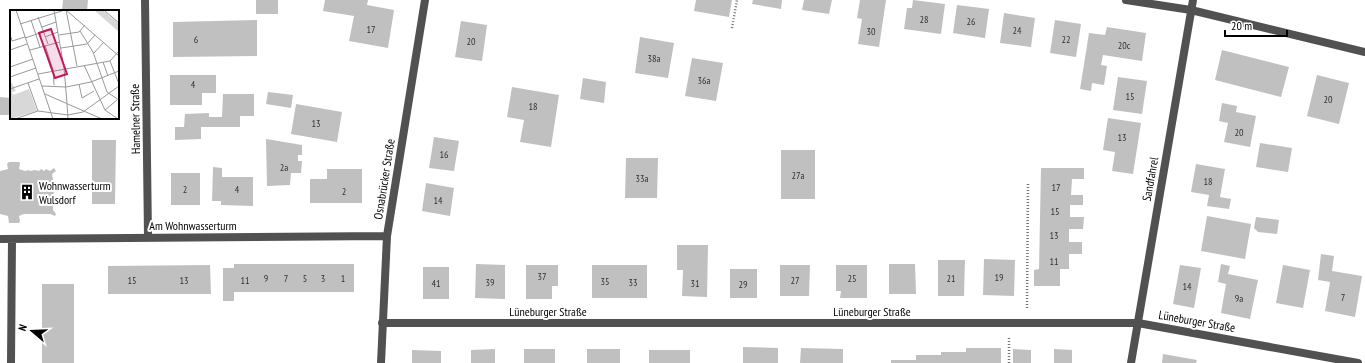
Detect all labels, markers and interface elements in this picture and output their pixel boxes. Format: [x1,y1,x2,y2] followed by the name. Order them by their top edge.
[10,10,119,119] inset map
[1225,12,1287,38] scale bar
[920,13,929,26] house number: 28
[967,15,976,28] house number: 26
[1231,18,1252,33] text: 20 m
[367,23,376,36] house number: 17
[1013,24,1022,37] house number: 24
[867,25,876,38] house number: 30
[194,33,199,46] house number: 6
[1062,33,1071,46] house number: 22
[467,35,476,48] house number: 20
[1118,39,1131,52] house number: 20c
[648,52,661,65] house number: 38a
[698,74,711,87] house number: 36a
[191,78,196,91] house number: 4
[127,84,143,154] street label: Hamelner Straße
[1126,90,1135,103] house number: 15
[1324,93,1333,106] house number: 20
[529,100,538,113] house number: 18
[312,117,321,130] house number: 13
[1235,126,1244,139] house number: 20
[1118,131,1127,144] house number: 13
[370,138,398,220] street label: Osnabrücker Straße
[440,148,449,161] house number: 16
[1139,156,1161,202] street label: Sandfahrel
[280,161,288,174] house number: 2a
[792,169,804,182] house number: 27a
[636,172,649,185] house number: 33a
[1204,175,1213,188] house number: 18
[39,178,111,207] place label: Wohnwasserturm Wulsdorf
[1052,181,1061,194] house number: 17
[18,183,36,201] building icon: Wohnwasserturm Wulsdorf
[183,183,187,196] house number: 2
[235,183,240,196] house number: 4
[342,185,346,198] house number: 2
[434,194,443,207] house number: 14
[1051,205,1060,218] house number: 15
[149,218,237,233] street label: Am Wohnwasserturm
[1050,229,1059,242] house number: 13
[1050,255,1059,268] house number: 11
[538,270,547,283] house number: 37
[995,271,1004,284] house number: 19
[264,272,268,285] house number: 9
[284,272,288,285] house number: 7
[303,272,307,285] house number: 5
[321,272,325,285] house number: 3
[341,272,345,285] house number: 1
[848,272,857,285] house number: 25
[947,272,956,285] house number: 21
[128,274,137,287] house number: 15
[180,274,189,287] house number: 13
[241,274,250,287] house number: 11
[791,274,800,287] house number: 27
[601,275,610,288] house number: 35
[486,276,495,289] house number: 39
[629,276,638,289] house number: 33
[432,277,441,290] house number: 41
[691,277,700,290] house number: 31
[739,278,748,291] house number: 29
[1183,280,1192,293] house number: 14
[1341,291,1345,304] house number: 7
[1235,292,1243,305] house number: 9a
[509,304,587,319] street label: Lüneburger Straße
[833,304,911,319] street label: Lüneburger Straße
[1158,307,1236,335] street label: Lüneburger Straße
[12,311,52,351] north arrow
[15,323,30,333] text: N

